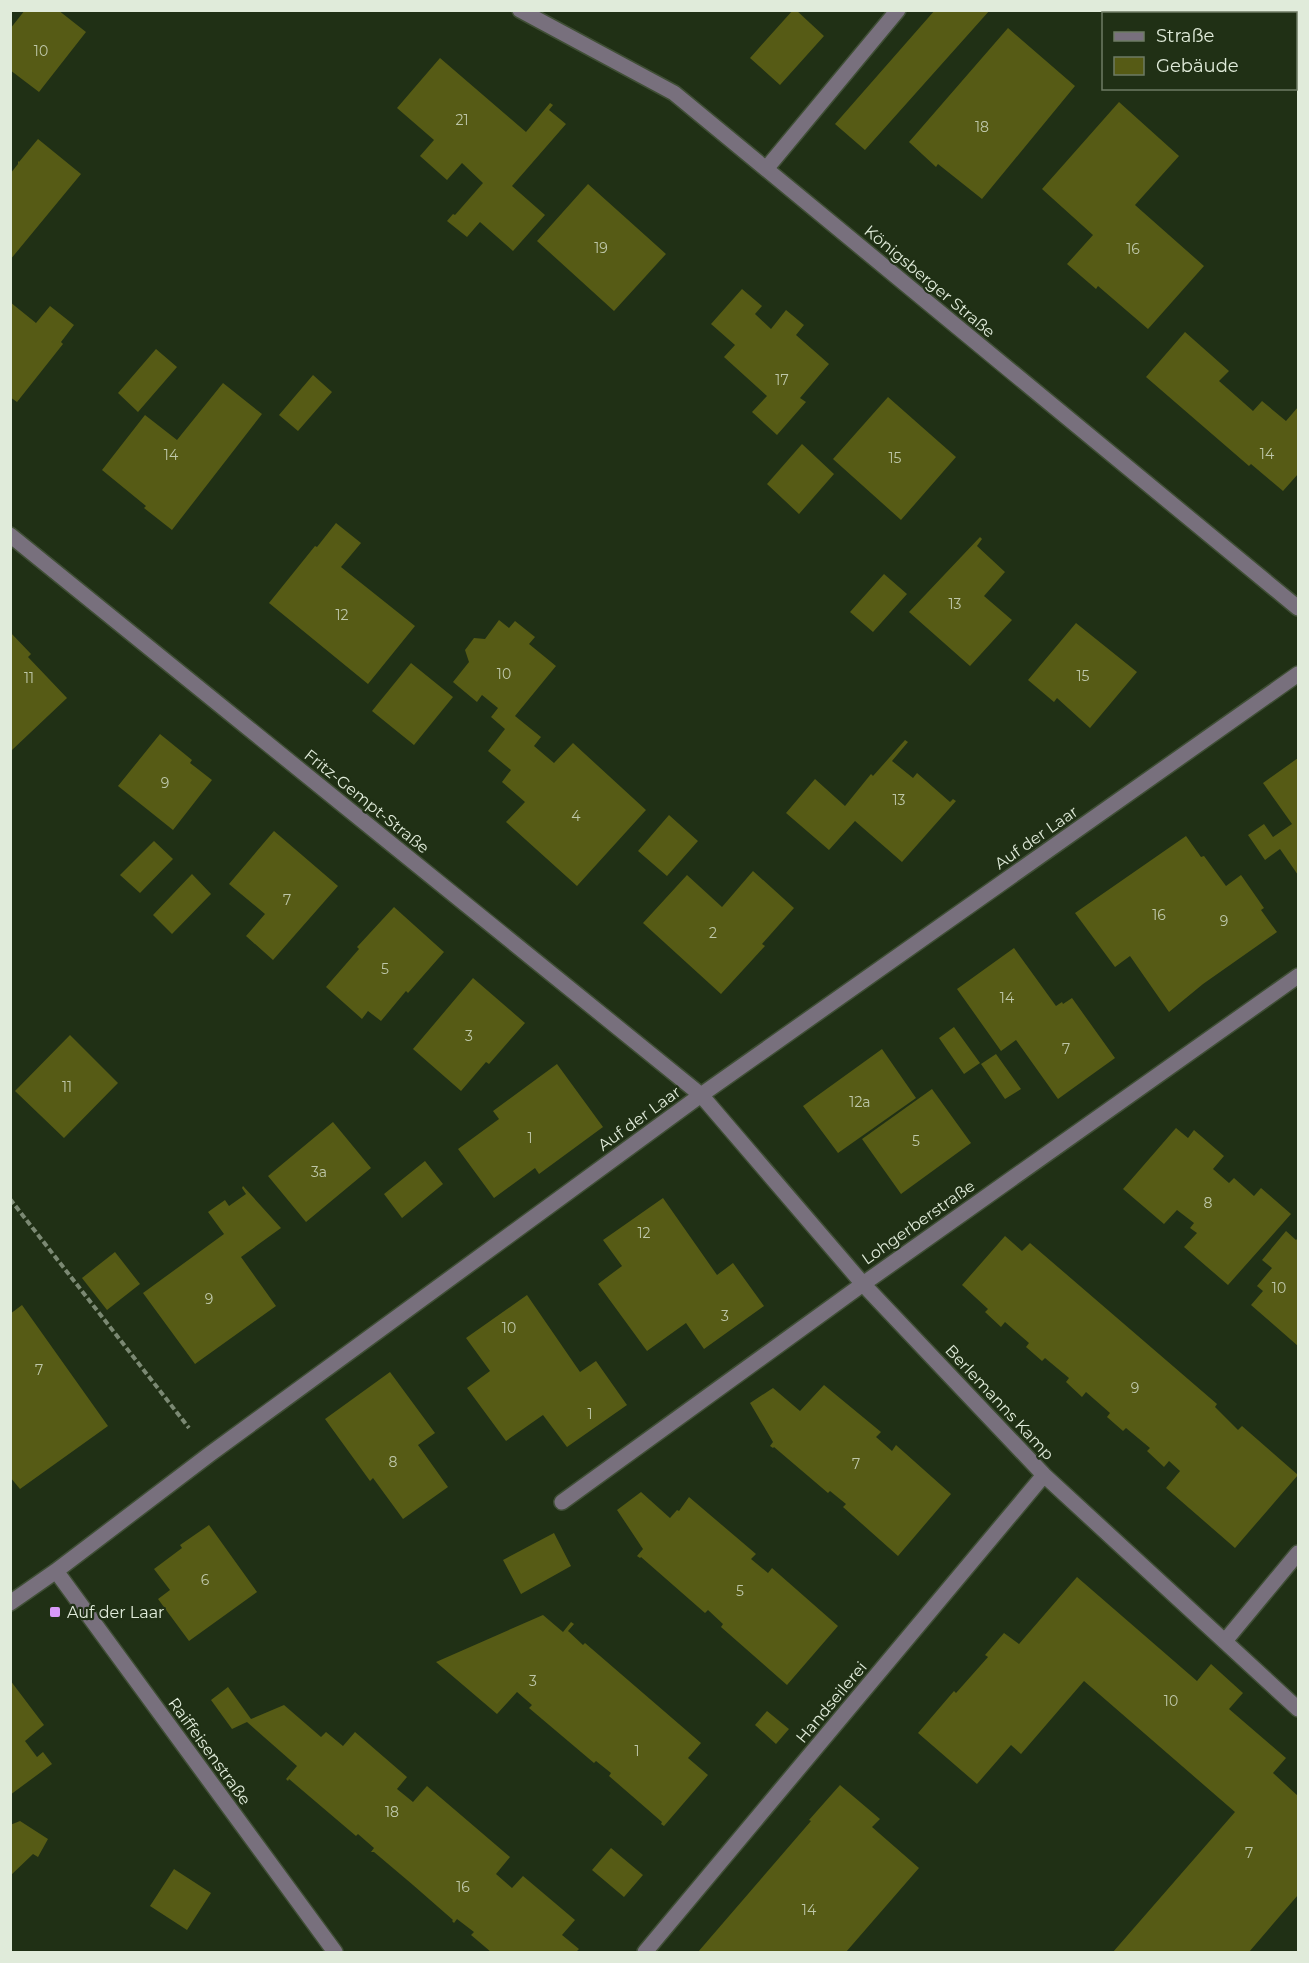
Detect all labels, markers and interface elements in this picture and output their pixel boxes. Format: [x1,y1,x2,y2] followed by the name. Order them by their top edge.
[1102,12,1297,90] legend
[1156,25,1215,47] text: Straße
[34,42,48,60] house number: 10
[1156,55,1239,77] text: Gebäude
[455,111,469,129] house number: 21
[975,118,989,136] house number: 18
[860,221,999,342] street label: Königsberger Straße
[594,239,608,257] house number: 19
[1126,240,1140,258] house number: 16
[775,371,789,389] house number: 17
[1260,445,1275,463] house number: 14
[164,446,179,464] house number: 14
[889,449,902,467] house number: 15
[949,595,962,613] house number: 13
[335,606,349,624] house number: 12
[497,665,511,683] house number: 10
[1077,667,1090,685] house number: 15
[24,669,34,687] house number: 11
[300,745,433,858] street label: Fritz-Gempt-Straße
[161,774,169,792] house number: 9
[893,791,906,809] house number: 13
[991,802,1082,873] street label: Auf der Laar
[571,807,581,825] house number: 4
[283,891,291,909] house number: 7
[1152,906,1166,924] house number: 16
[1220,912,1228,930] house number: 9
[709,924,717,942] house number: 2
[381,960,389,978] house number: 5
[1000,989,1015,1007] house number: 14
[465,1027,473,1045] house number: 3
[1062,1040,1070,1058] house number: 7
[62,1078,72,1096] house number: 11
[594,1082,684,1155] street label: Auf der Laar
[849,1093,871,1111] house number: 12a
[527,1129,533,1147] house number: 1
[912,1132,920,1150] house number: 5
[311,1163,327,1181] house number: 3a
[858,1176,979,1269] street label: Lohgerberstraße
[1204,1194,1213,1212] house number: 8
[637,1224,651,1242] house number: 12
[1272,1279,1286,1297] house number: 10
[205,1290,213,1308] house number: 9
[721,1307,729,1325] house number: 3
[502,1319,516,1337] house number: 10
[941,1341,1058,1464] street label: Berlemanns Kamp
[35,1361,43,1379] house number: 7
[1131,1379,1139,1397] house number: 9
[587,1405,593,1423] house number: 1
[389,1453,398,1471] house number: 8
[852,1455,860,1473] house number: 7
[201,1571,210,1589] house number: 6
[736,1582,744,1600] house number: 5
[67,1603,165,1622] place label: Auf der Laar
[48,1605,62,1619] marker: Auf der Laar
[792,1658,871,1747] street label: Handseilerei
[529,1672,537,1690] house number: 3
[1164,1692,1178,1710] house number: 10
[164,1694,255,1809] street label: Raiffeisenstraße
[634,1742,640,1760] house number: 1
[385,1803,399,1821] house number: 18
[1245,1844,1253,1862] house number: 7
[456,1878,470,1896] house number: 16
[802,1901,817,1919] house number: 14

